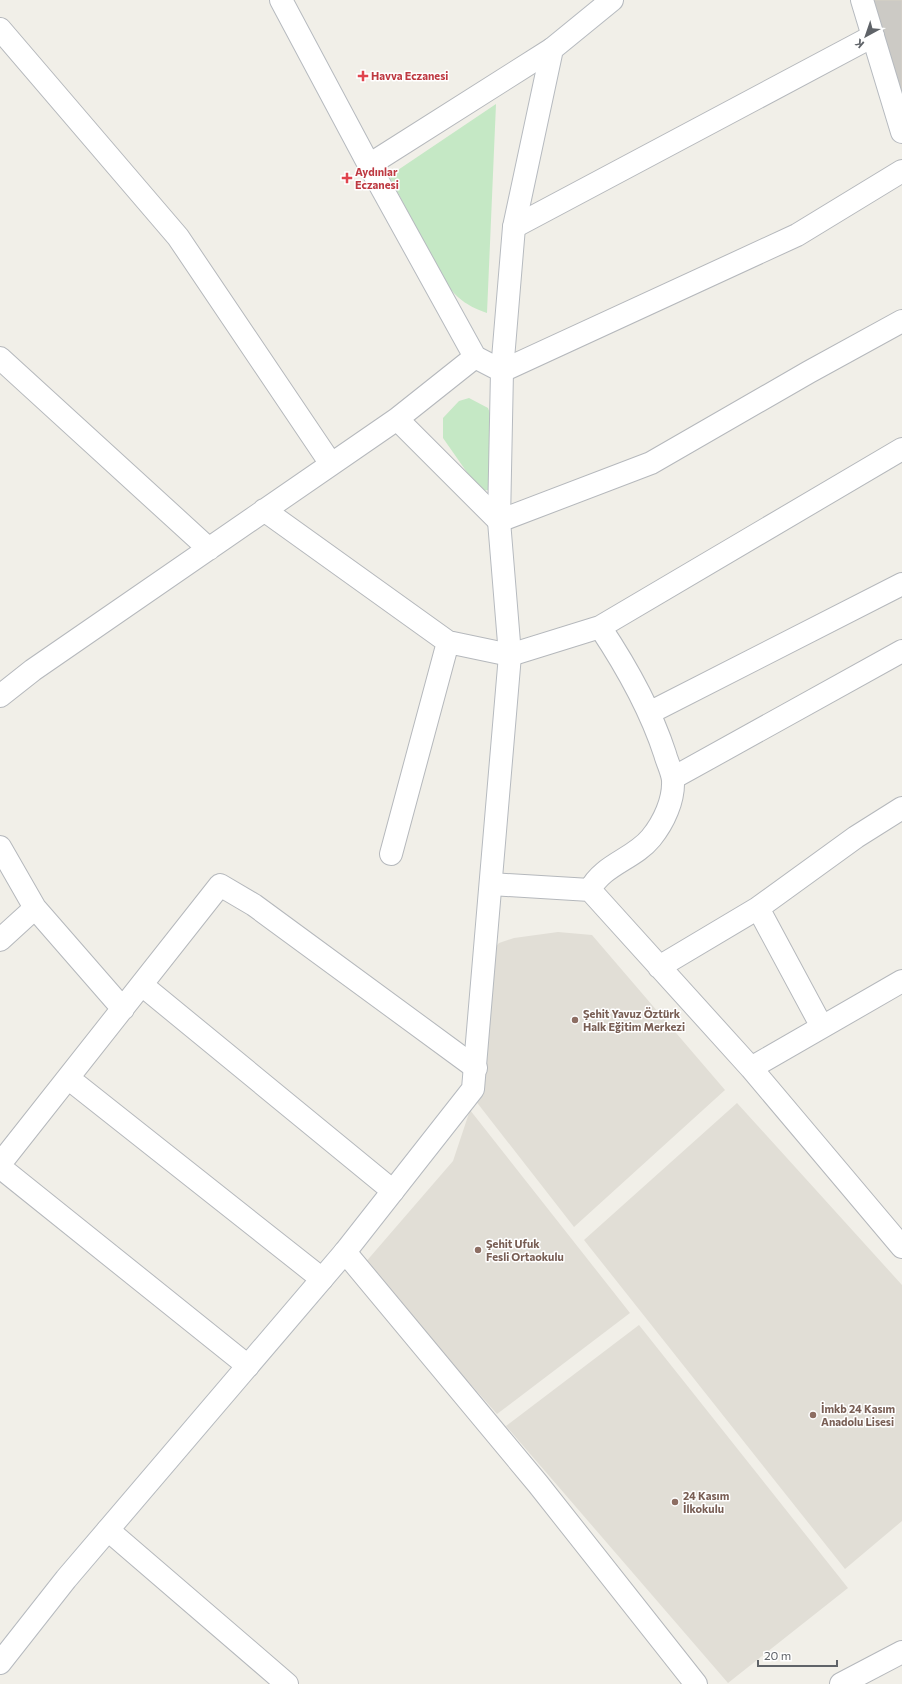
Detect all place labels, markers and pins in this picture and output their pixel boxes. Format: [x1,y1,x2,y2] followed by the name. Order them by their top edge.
[371,69,448,82] place label: Havva Eczanesi
[358,71,368,81] marker: Havva Eczanesi
[355,165,399,191] place label: Aydınlar Eczanesi
[342,173,352,183] marker: Aydınlar Eczanesi
[583,1007,685,1033] place label: Şehit Yavuz Öztürk Halk Eğitim Merkezi
[570,1015,580,1025] marker: Şehit Yavuz Öztürk Halk Eğitim Merkezi
[486,1237,564,1263] place label: Şehit Ufuk Fesli Ortaokulu
[473,1245,483,1255] marker: Şehit Ufuk Fesli Ortaokulu
[821,1402,896,1428] place label: İmkb 24 Kasım Anadolu Lisesi
[808,1410,818,1420] marker: İmkb 24 Kasım Anadolu Lisesi
[683,1489,730,1515] place label: 24 Kasım İlkokulu
[670,1497,680,1507] marker: 24 Kasım İlkokulu

